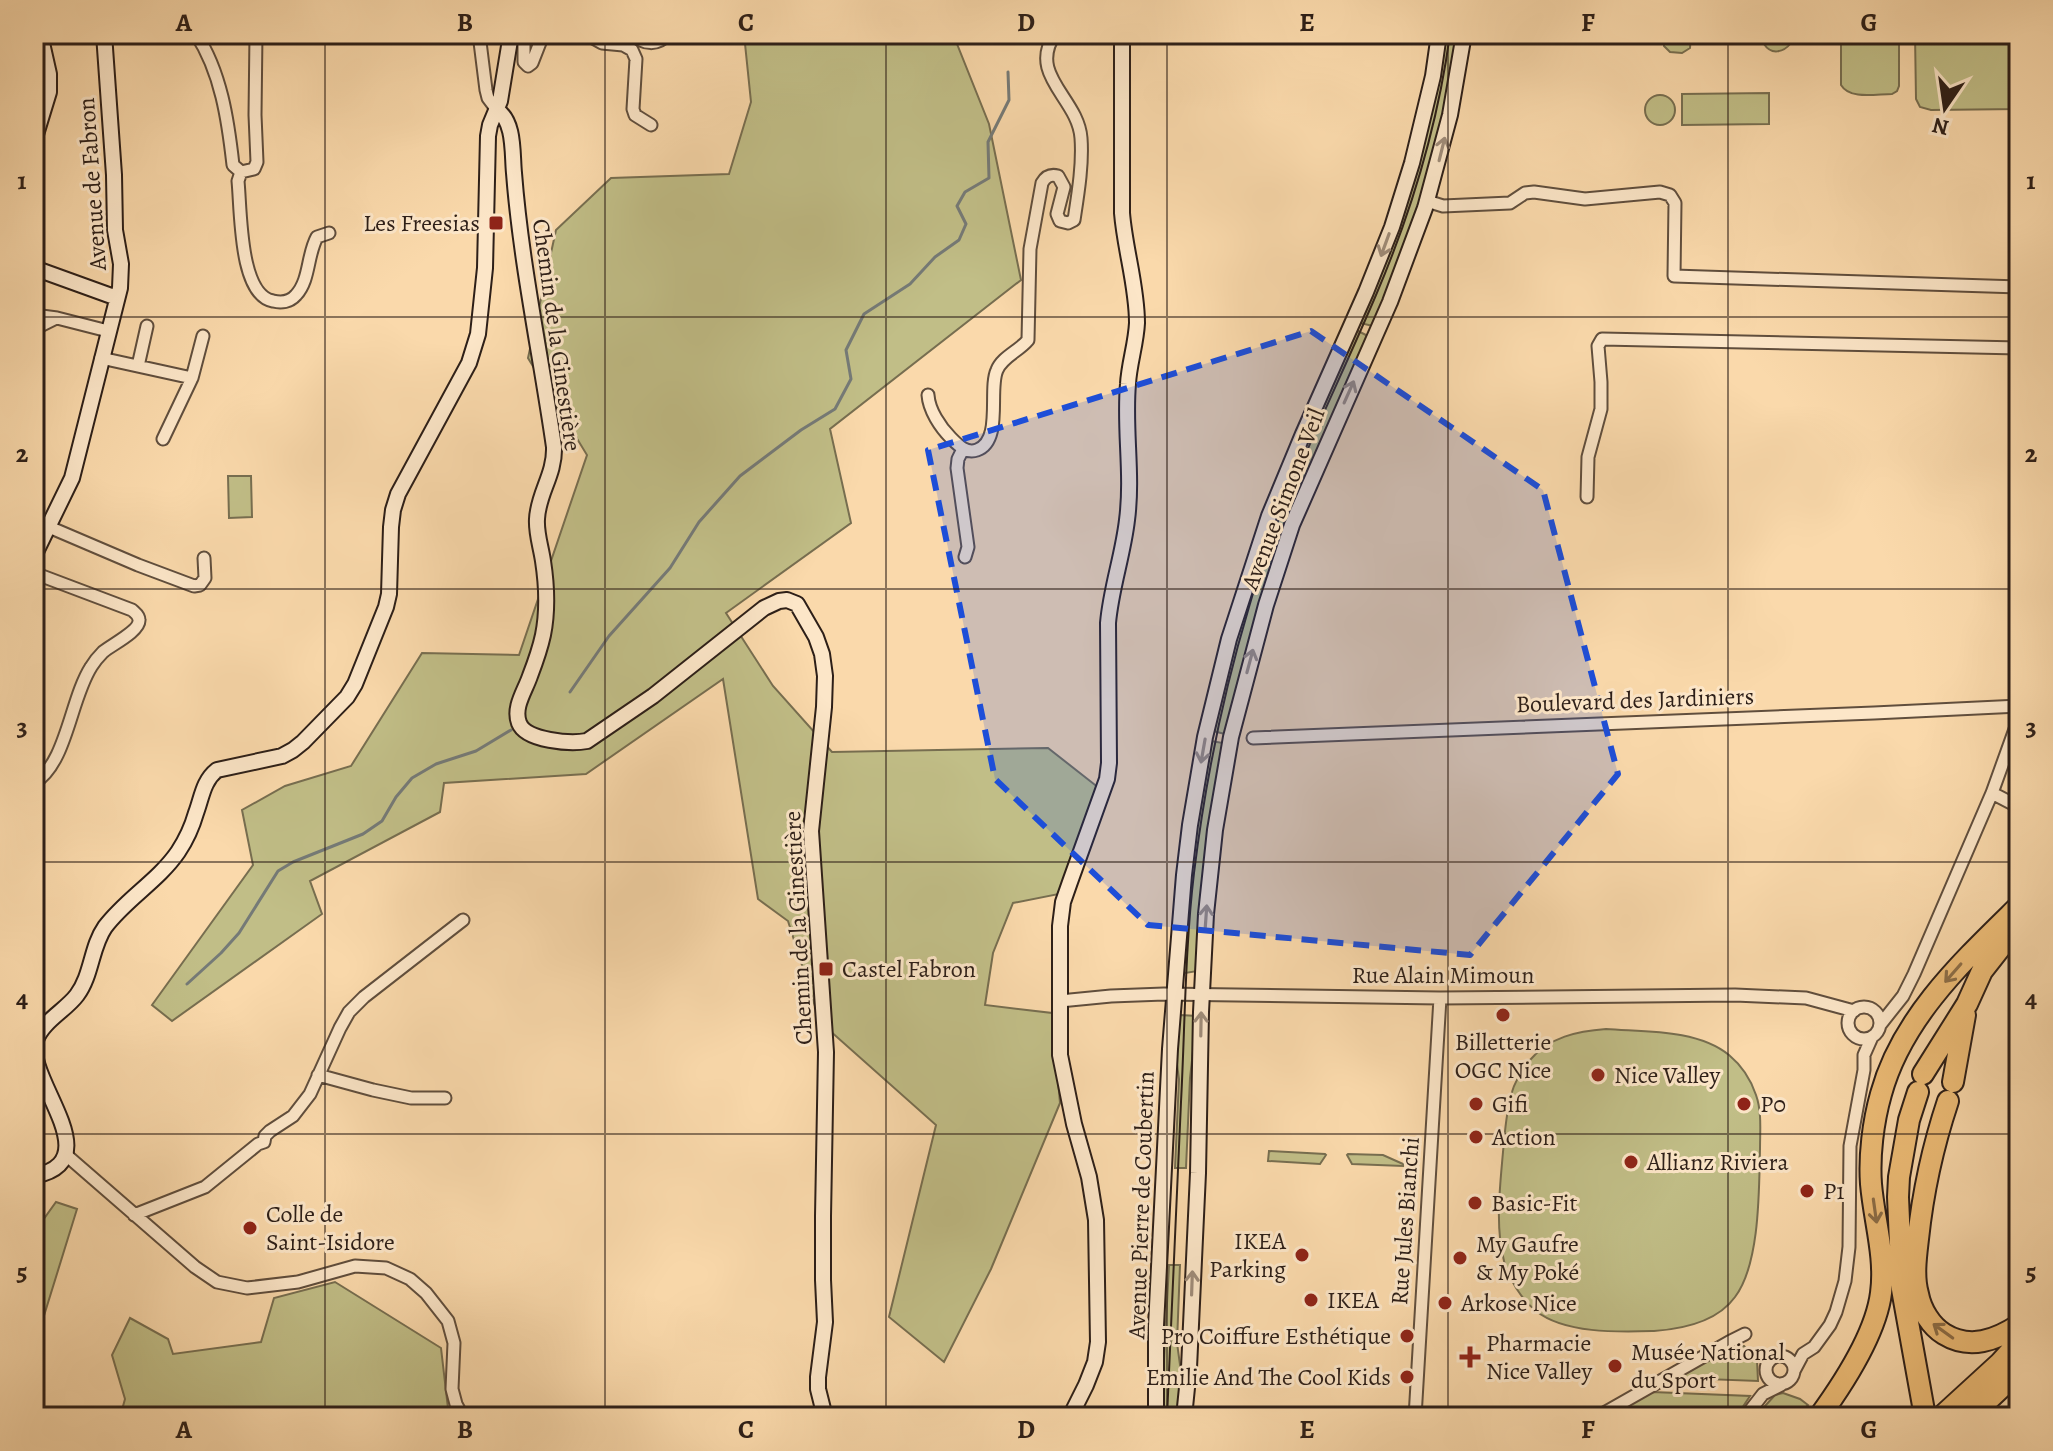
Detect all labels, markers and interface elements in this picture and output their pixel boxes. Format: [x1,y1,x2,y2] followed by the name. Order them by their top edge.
[175,5,193,40] text: A
[457,5,473,40] text: B
[738,5,754,40] text: C
[1017,5,1035,40] text: D
[1299,5,1315,40] text: E
[1581,5,1595,40] text: F
[1860,5,1878,40] text: G
[1905,68,1985,148] north arrow
[70,96,114,273] street label: Avenue de Fabron
[1930,110,1952,143] text: N
[1435,137,1450,162] one-way arrow
[17,163,27,198] text: 1
[2026,163,2036,198] text: 1
[363,207,480,239] place label: Les Freesias
[487,214,505,232] marker: Les Freesias
[525,217,589,453] street label: Chemin de la Ginestière
[1377,232,1391,257] one-way arrow
[1343,380,1358,405] one-way arrow
[1233,403,1332,595] street label: Avenue Simone Veil
[16,436,29,471] text: 2
[2025,436,2038,471] text: 2
[1243,649,1258,675] one-way arrow
[1515,680,1755,720] street label: Boulevard des Jardiniers
[16,709,28,744] text: 3
[2025,709,2037,744] text: 3
[1194,738,1209,764] one-way arrow
[776,810,820,1046] street label: Chemin de la Ginestière
[1199,904,1214,931] one-way arrow
[842,953,976,985] place label: Castel Fabron
[1352,959,1534,991] street label: Rue Alain Mimoun
[817,960,835,978] marker: Castel Fabron
[1945,963,1963,983] one-way arrow
[16,981,28,1016] text: 4
[2025,981,2037,1016] text: 4
[1494,1006,1512,1024] marker: Billetterie OGC Nice
[1193,1011,1209,1038] one-way arrow
[1455,1026,1551,1086] place label: Billetterie OGC Nice
[1614,1059,1720,1091] place label: Nice Valley
[1589,1066,1607,1084] marker: Nice Valley
[1120,1070,1162,1341] street label: Avenue Pierre de Coubertin
[1492,1088,1528,1120] place label: Gifi
[1760,1088,1786,1120] place label: P0
[1467,1095,1485,1113] marker: Gifi
[1735,1095,1753,1113] marker: P0
[1491,1121,1556,1153] place label: Action
[1467,1128,1485,1146] marker: Action
[1383,1136,1427,1306] street label: Rue Jules Bianchi
[1646,1146,1789,1178] place label: Allianz Riviera
[1622,1153,1640,1171] marker: Allianz Riviera
[1823,1175,1844,1207] place label: P1
[1798,1182,1816,1200] marker: P1
[1491,1187,1578,1219] place label: Basic-Fit
[1466,1194,1484,1212] marker: Basic-Fit
[266,1198,395,1258] place label: Colle de Saint-Isidore
[1868,1198,1883,1223] one-way arrow
[241,1219,259,1237] marker: Colle de Saint-Isidore
[1209,1225,1287,1285] place label: IKEA Parking
[1476,1228,1579,1288] place label: My Gaufre & My Poké
[1293,1246,1311,1264] marker: IKEA Parking
[1451,1249,1469,1267] marker: My Gaufre & My Poké
[16,1254,28,1289] text: 5
[2025,1254,2037,1289] text: 5
[1184,1270,1199,1297] one-way arrow
[1327,1284,1380,1316] place label: IKEA
[1460,1287,1577,1319] place label: Arkose Nice
[1302,1291,1320,1309] marker: IKEA
[1436,1294,1454,1312] marker: Arkose Nice
[1160,1320,1391,1352] place label: Pro Coiffure Esthétique
[1933,1323,1955,1339] one-way arrow
[1398,1327,1416,1345] marker: Pro Coiffure Esthétique
[1486,1327,1592,1387] place label: Pharmacie Nice Valley
[1631,1336,1785,1396] place label: Musée National du Sport
[1461,1348,1479,1366] marker: Pharmacie Nice Valley
[1606,1357,1624,1375] marker: Musée National du Sport
[1146,1361,1391,1393] place label: Emilie And The Cool Kids
[1398,1368,1416,1386] marker: Emilie And The Cool Kids
[175,1412,193,1447] text: A
[457,1412,473,1447] text: B
[738,1412,754,1447] text: C
[1017,1412,1035,1447] text: D
[1299,1412,1315,1447] text: E
[1581,1412,1595,1447] text: F
[1860,1412,1878,1447] text: G

